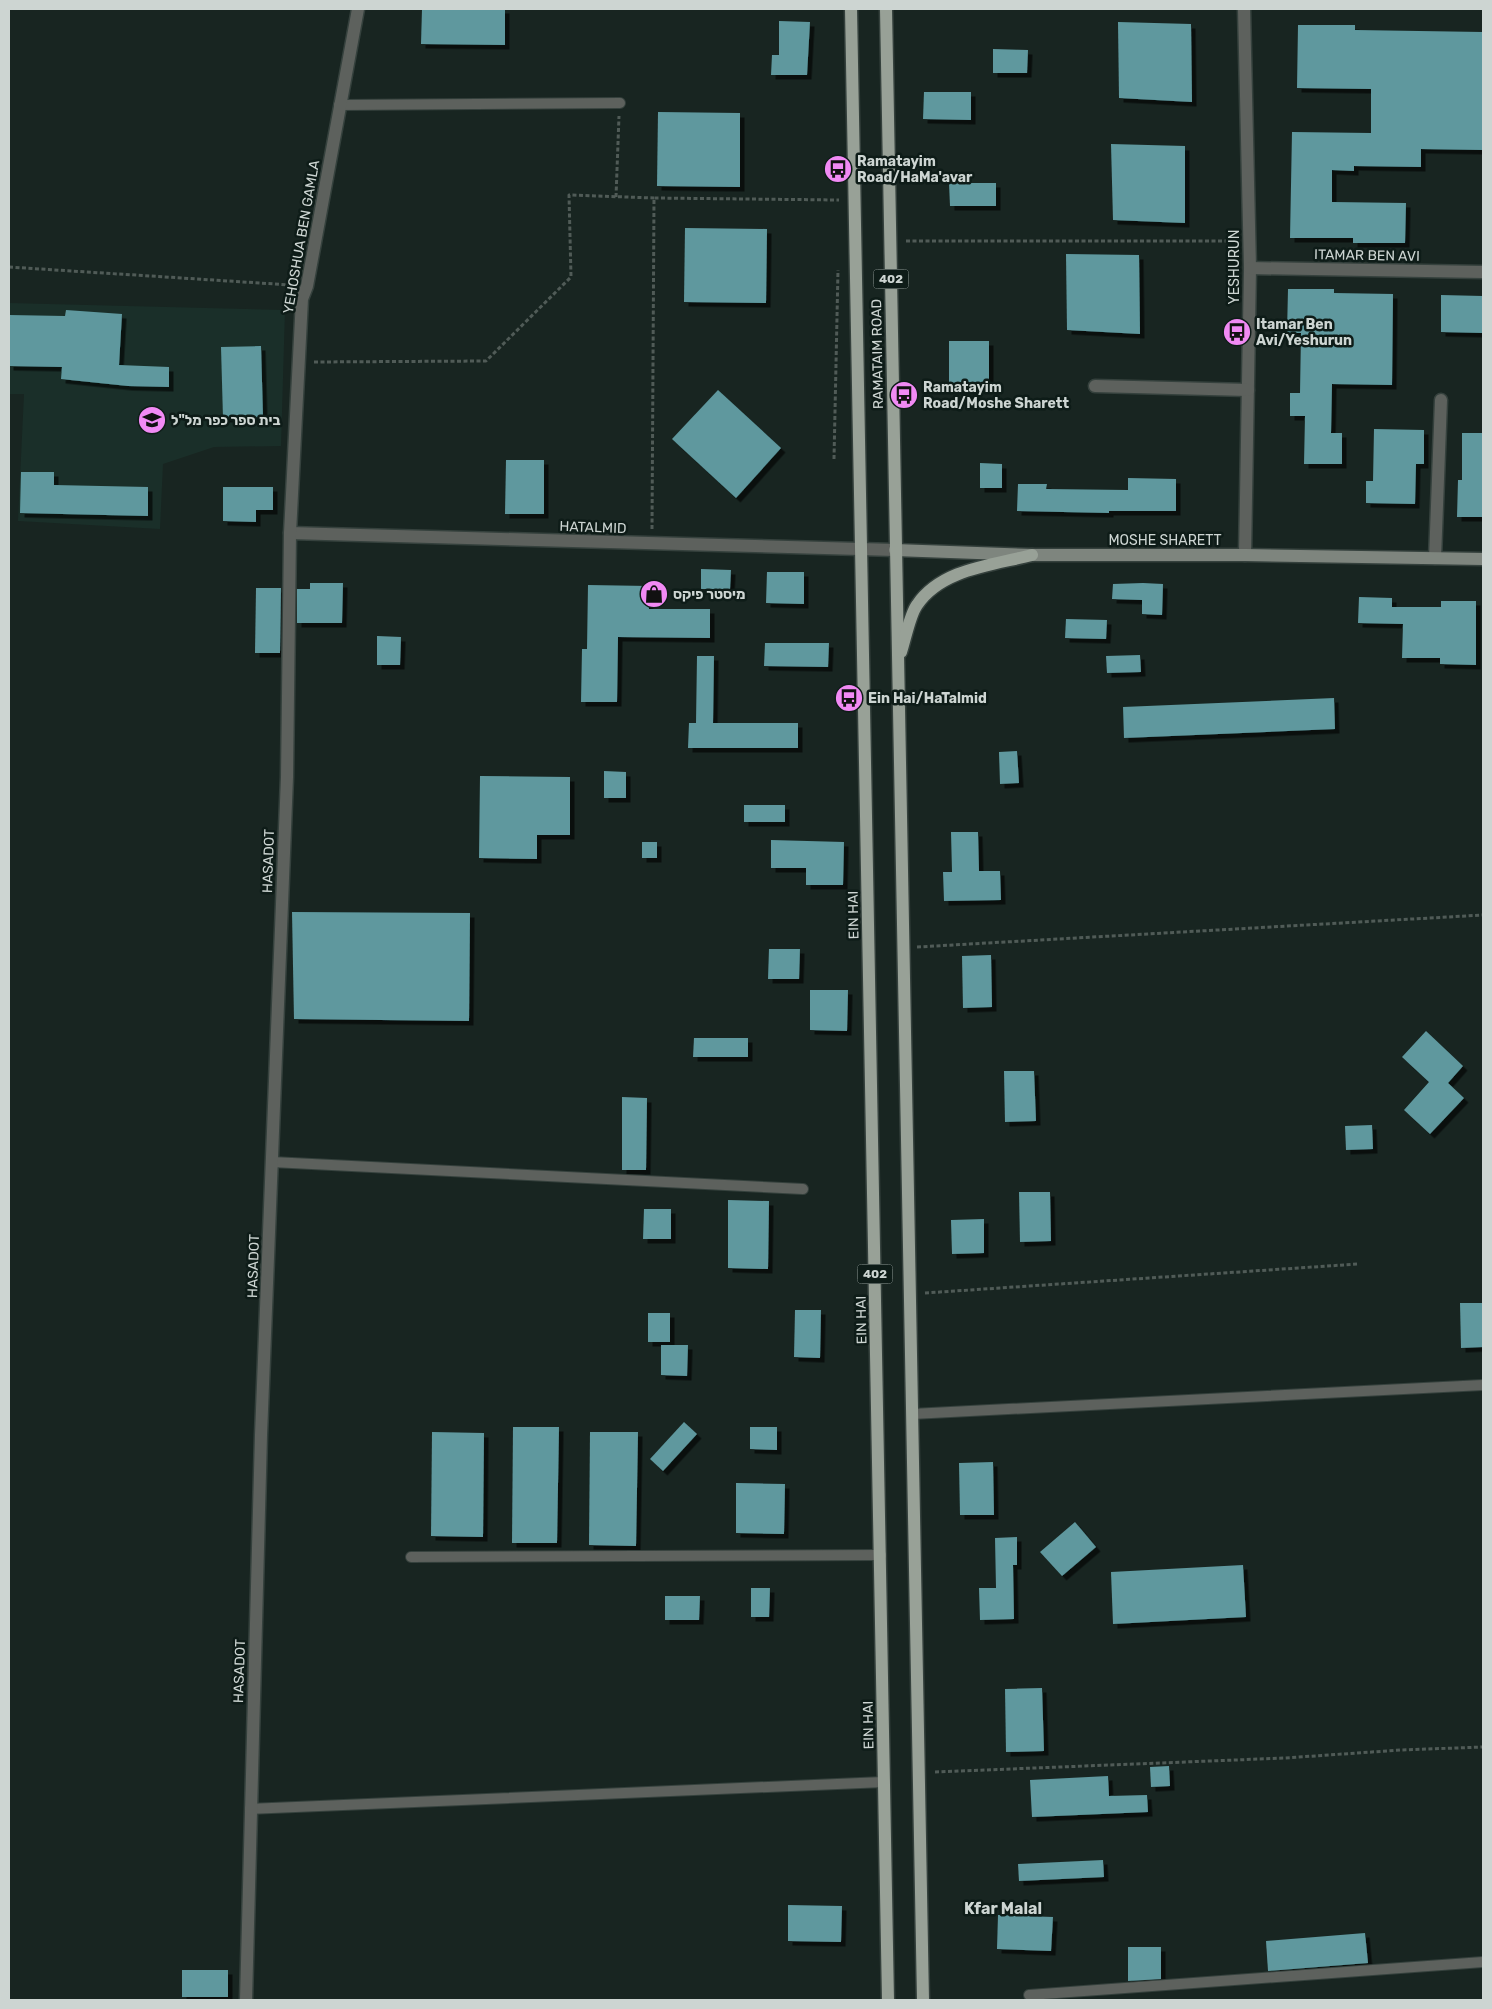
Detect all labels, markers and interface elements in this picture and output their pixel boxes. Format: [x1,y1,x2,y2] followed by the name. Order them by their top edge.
[857,153,973,186] place label: Ramatayim Road/HaMa'avar
[823,154,853,184] bus stop icon: Ramatayim Road/HaMa'avar
[280,158,324,315] street label: YEHOSHUA BEN GAMLA
[1226,230,1243,304] street label: YESHURUN
[1314,246,1420,265] street label: ITAMAR BEN AVI
[874,270,908,288] road number: 402
[868,299,887,409] street label: RAMATAIM ROAD
[1256,316,1352,349] place label: Itamar Ben Avi/Yeshurun
[1222,317,1252,347] bus stop icon: Itamar Ben Avi/Yeshurun
[923,379,1069,412] place label: Ramatayim Road/Moshe Sharett
[889,380,919,410] bus stop icon: Ramatayim Road/Moshe Sharett
[137,405,167,435] school or university icon: בית ספר כפר מל"ל
[171,412,280,429] place label: בית ספר כפר מל"ל
[559,518,627,537] street label: HATALMID
[1108,532,1222,549] street label: MOSHE SHARETT
[639,579,669,609] shop icon: מיסטר פיקס
[673,586,745,603] place label: מיסטר פיקס
[834,683,864,713] bus stop icon: Ein Hai/HaTalmid
[868,690,987,707] place label: Ein Hai/HaTalmid
[259,829,278,893] street label: HASADOT
[845,891,862,939] street label: EIN HAI
[244,1234,263,1298] street label: HASADOT
[858,1264,892,1284] road number: 402
[853,1296,870,1344] street label: EIN HAI
[230,1639,249,1703] street label: HASADOT
[860,1701,877,1749] street label: EIN HAI
[964,1899,1042,1918] district label: Kfar Malal

